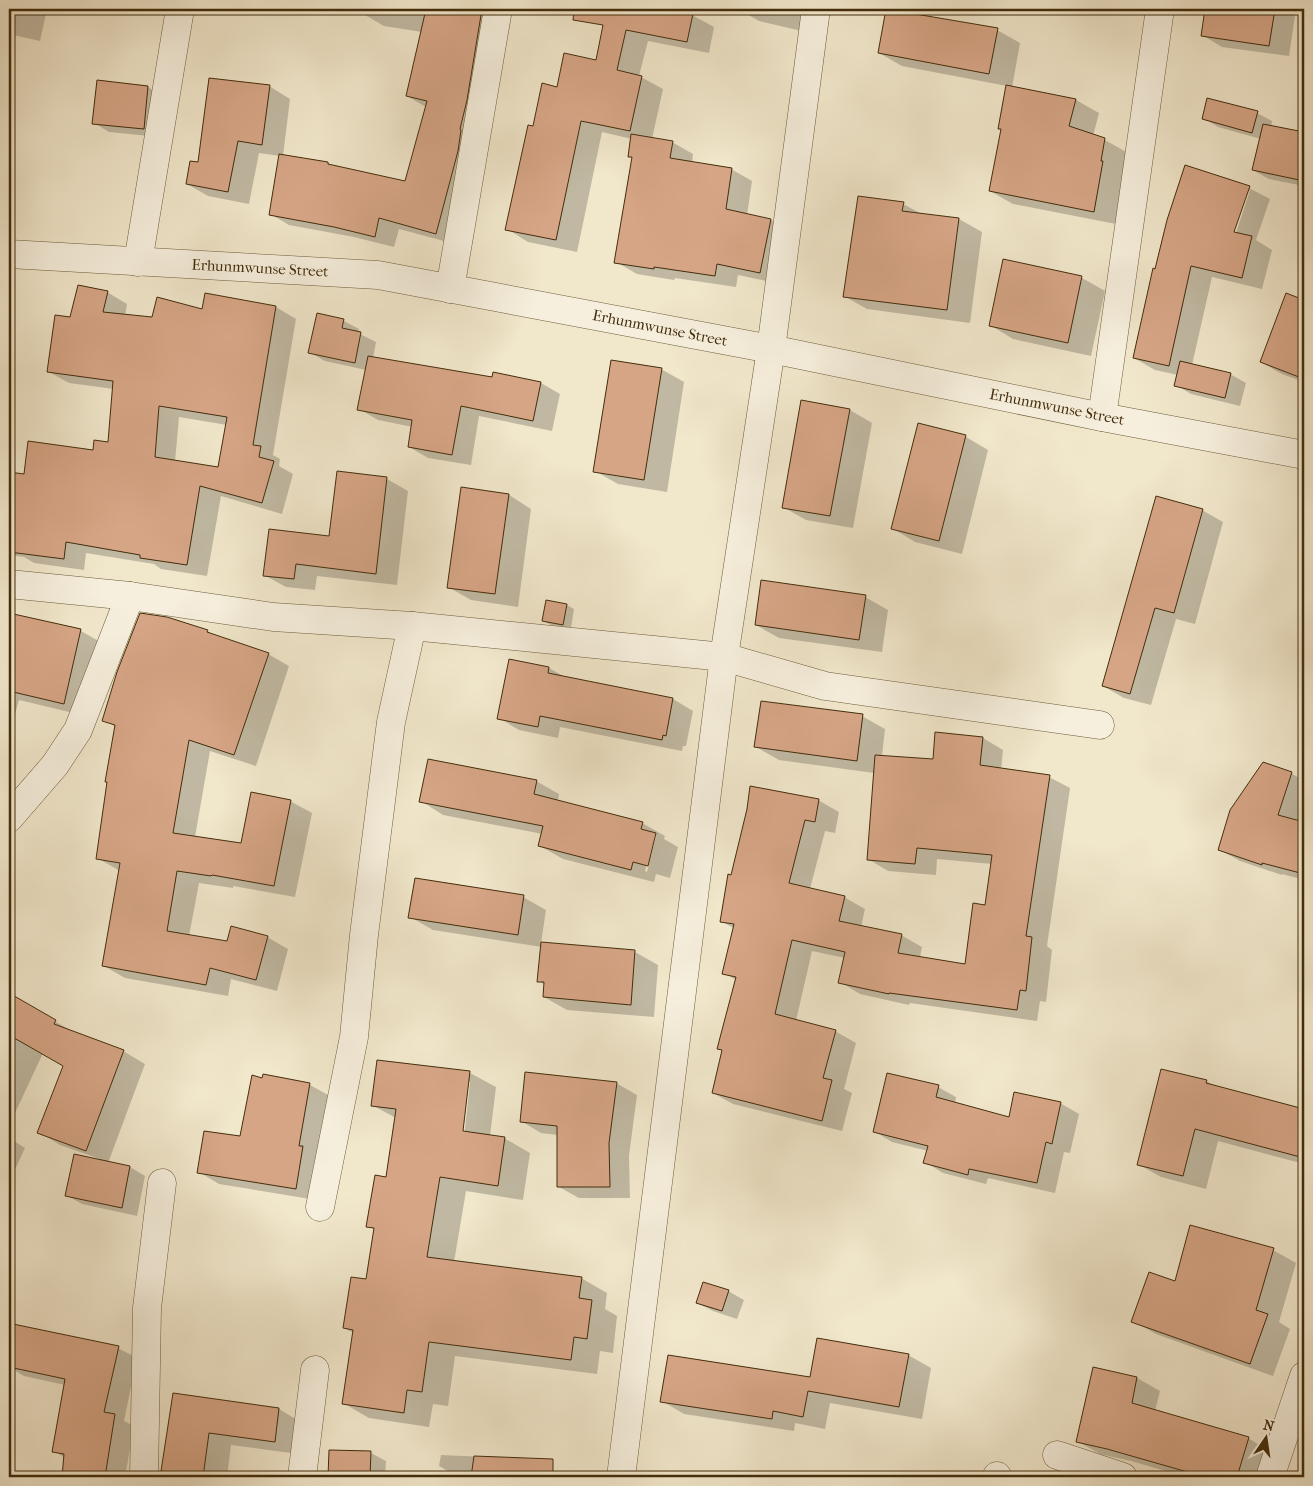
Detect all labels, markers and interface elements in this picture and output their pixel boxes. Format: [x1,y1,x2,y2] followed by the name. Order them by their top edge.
[191,255,330,281] street label: Erhunmwunse Street
[591,306,730,350] street label: Erhunmwunse Street
[988,385,1127,429] street label: Erhunmwunse Street
[1240,1414,1290,1464] north arrow
[1262,1416,1276,1435] text: N

